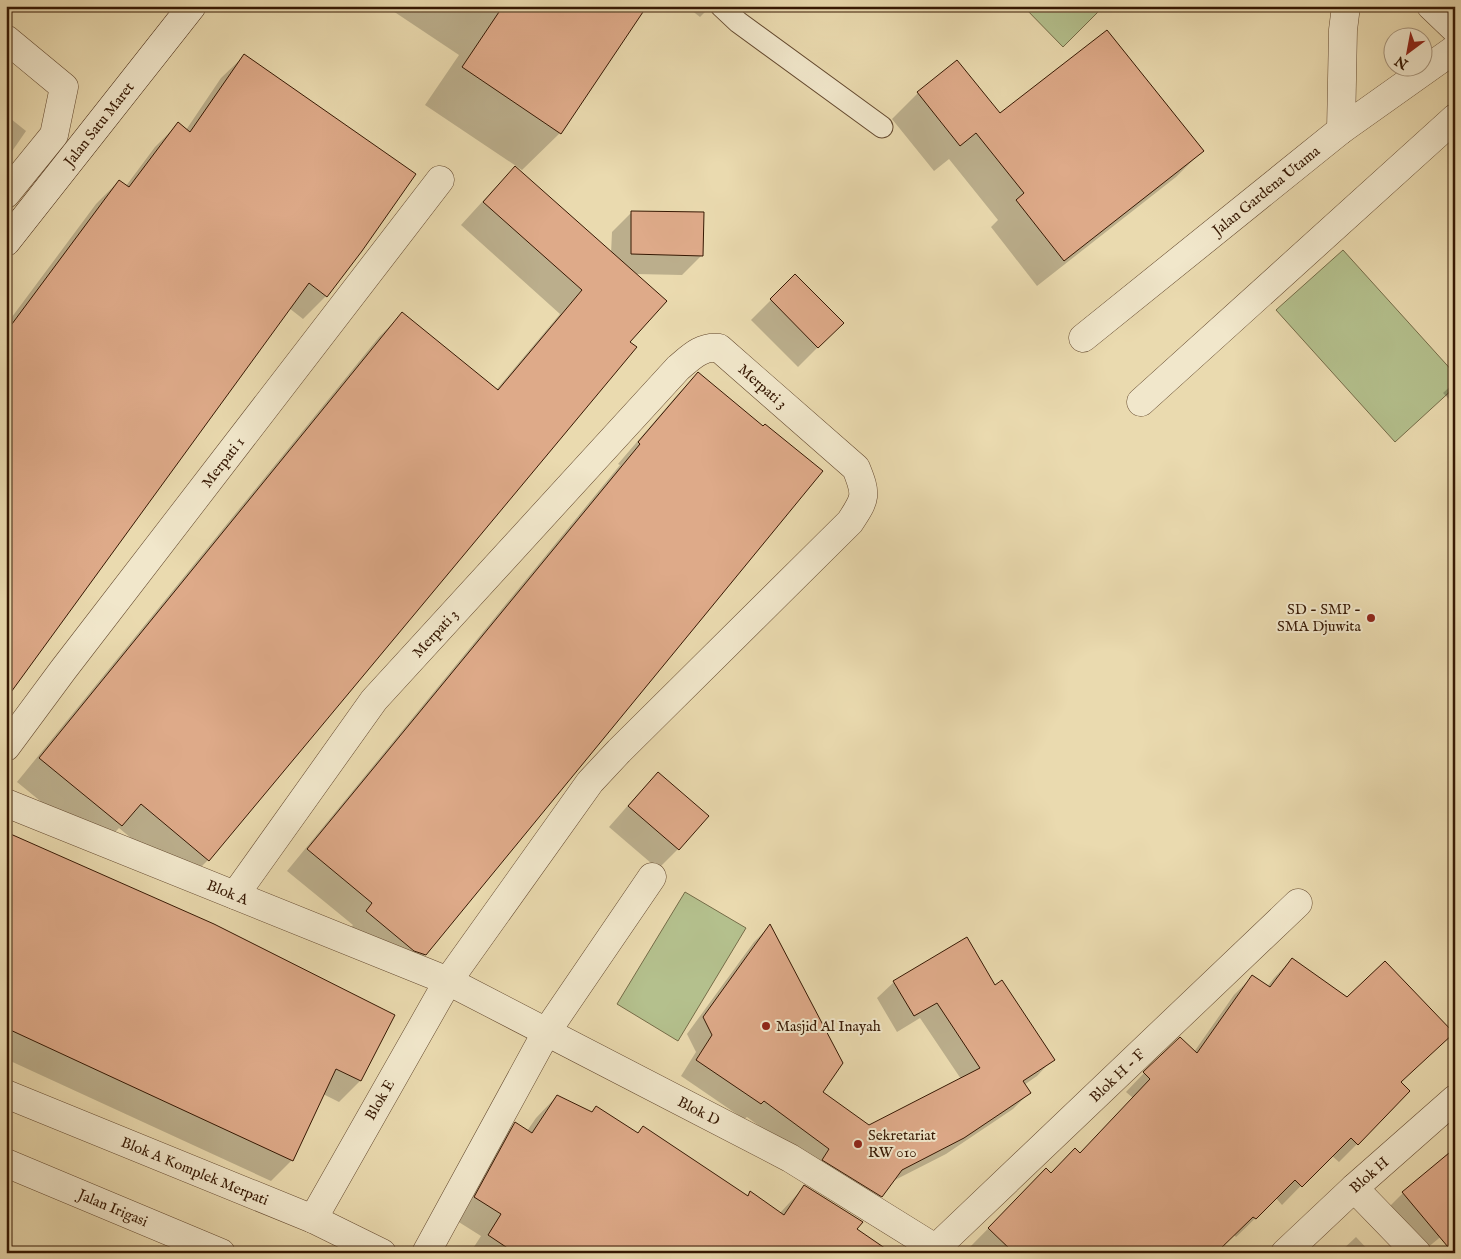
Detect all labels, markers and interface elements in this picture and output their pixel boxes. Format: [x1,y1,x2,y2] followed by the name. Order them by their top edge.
[1384,28,1434,78] north arrow
[1392,51,1412,74] text: N
[58,78,138,172] street label: Jalan Satu Maret
[1207,141,1324,241] street label: Jalan Gardena Utama
[734,360,791,413] street label: Merpati 3
[197,433,248,491] street label: Merpati 1
[1277,600,1362,636] place label: SD - SMP - SMA Djuwita
[408,605,462,661] street label: Merpati 3
[1365,612,1377,624] marker: SD - SMP - SMA Djuwita
[204,875,252,910] street label: Blok A
[776,1017,881,1036] place label: Masjid Al Inayah
[760,1020,772,1032] marker: Masjid Al Inayah
[1085,1044,1149,1106] street label: Blok H - F
[361,1076,399,1124] street label: Blok E
[674,1092,723,1130] street label: Blok D
[868,1126,936,1162] place label: Sekretariat RW 010
[118,1132,272,1209] street label: Blok A Komplek Merpati
[852,1138,864,1150] marker: Sekretariat RW 010
[1346,1152,1393,1197] street label: Blok H
[73,1184,151,1231] street label: Jalan Irigasi

